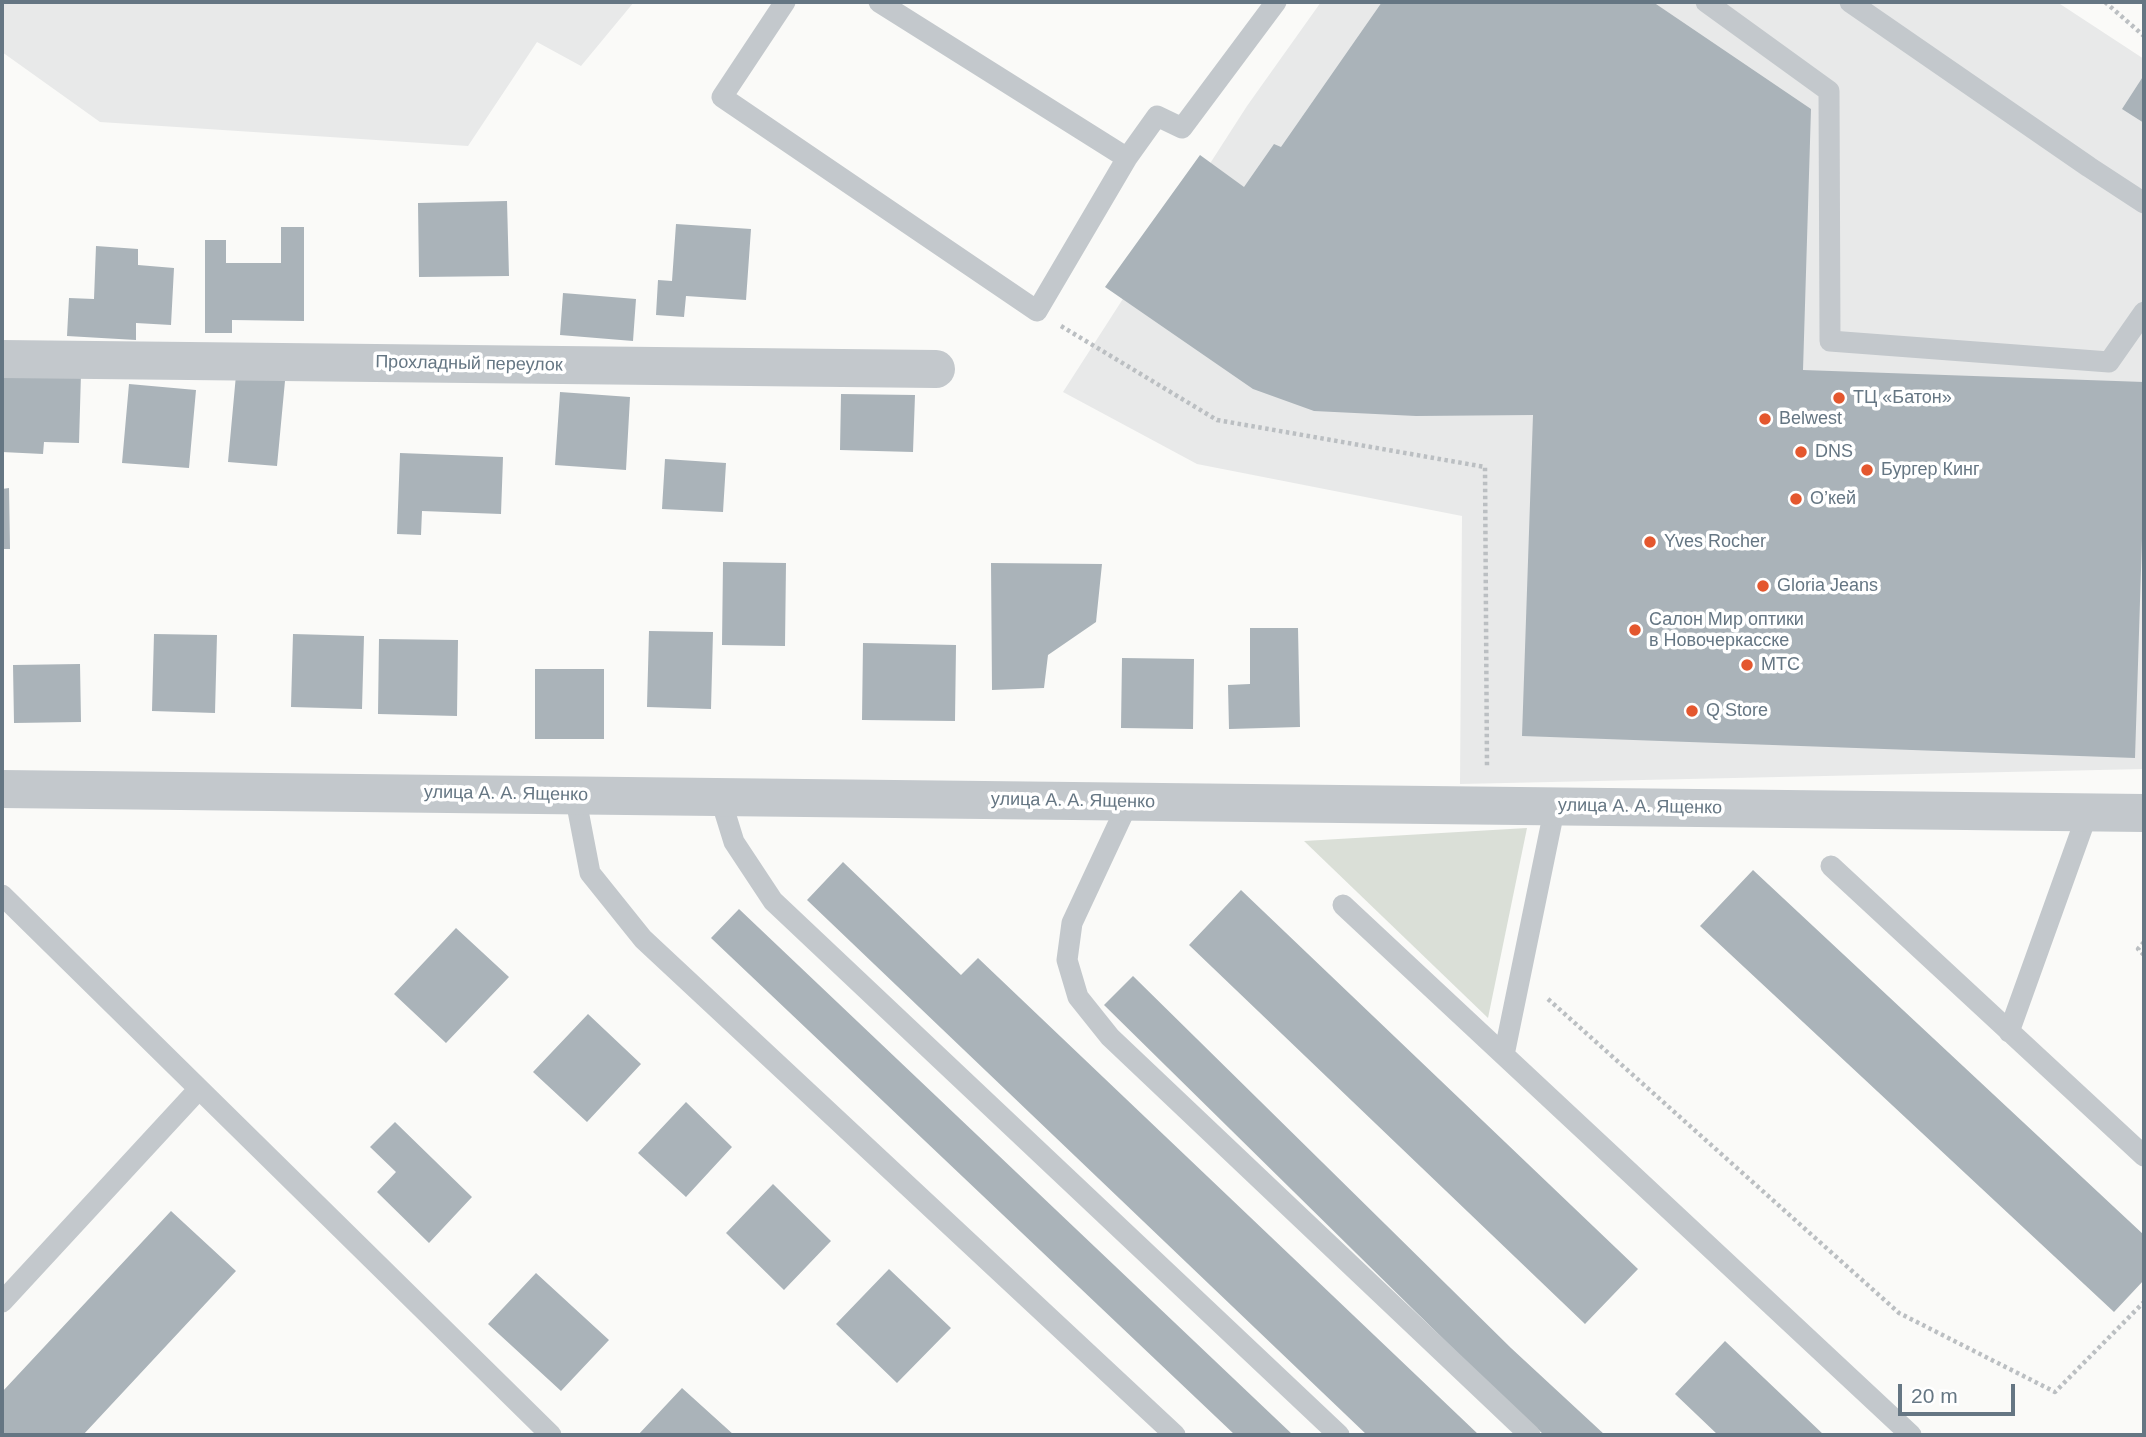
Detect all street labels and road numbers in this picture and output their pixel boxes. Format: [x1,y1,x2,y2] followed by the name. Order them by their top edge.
[375,352,563,376] street label: Прохладный переулок
[424,782,588,806] street label: улица А. А. Ященко
[991,789,1155,813] street label: улица А. А. Ященко
[1558,795,1722,819] street label: улица А. А. Ященко

